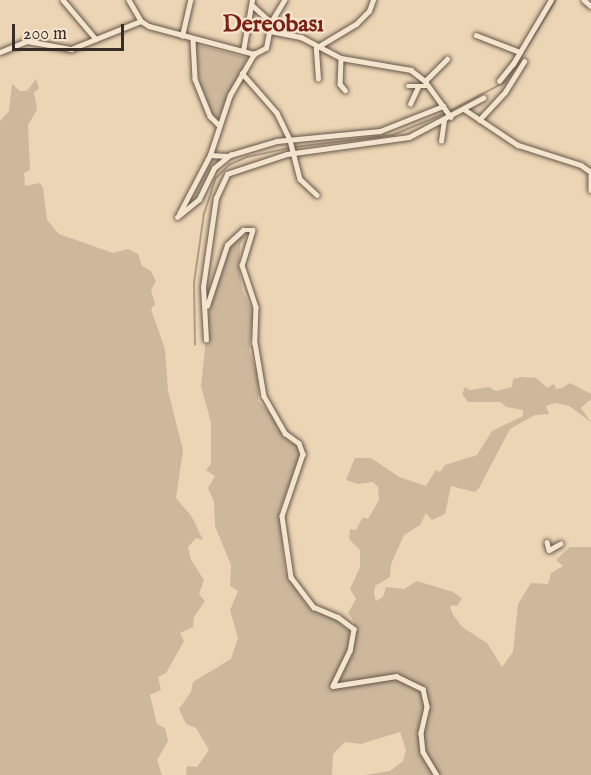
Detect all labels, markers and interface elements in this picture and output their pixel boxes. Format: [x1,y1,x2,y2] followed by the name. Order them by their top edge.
[222,11,324,39] district label: Dereobası
[15,12,128,50] scale bar
[23,23,67,46] text: 200 m

